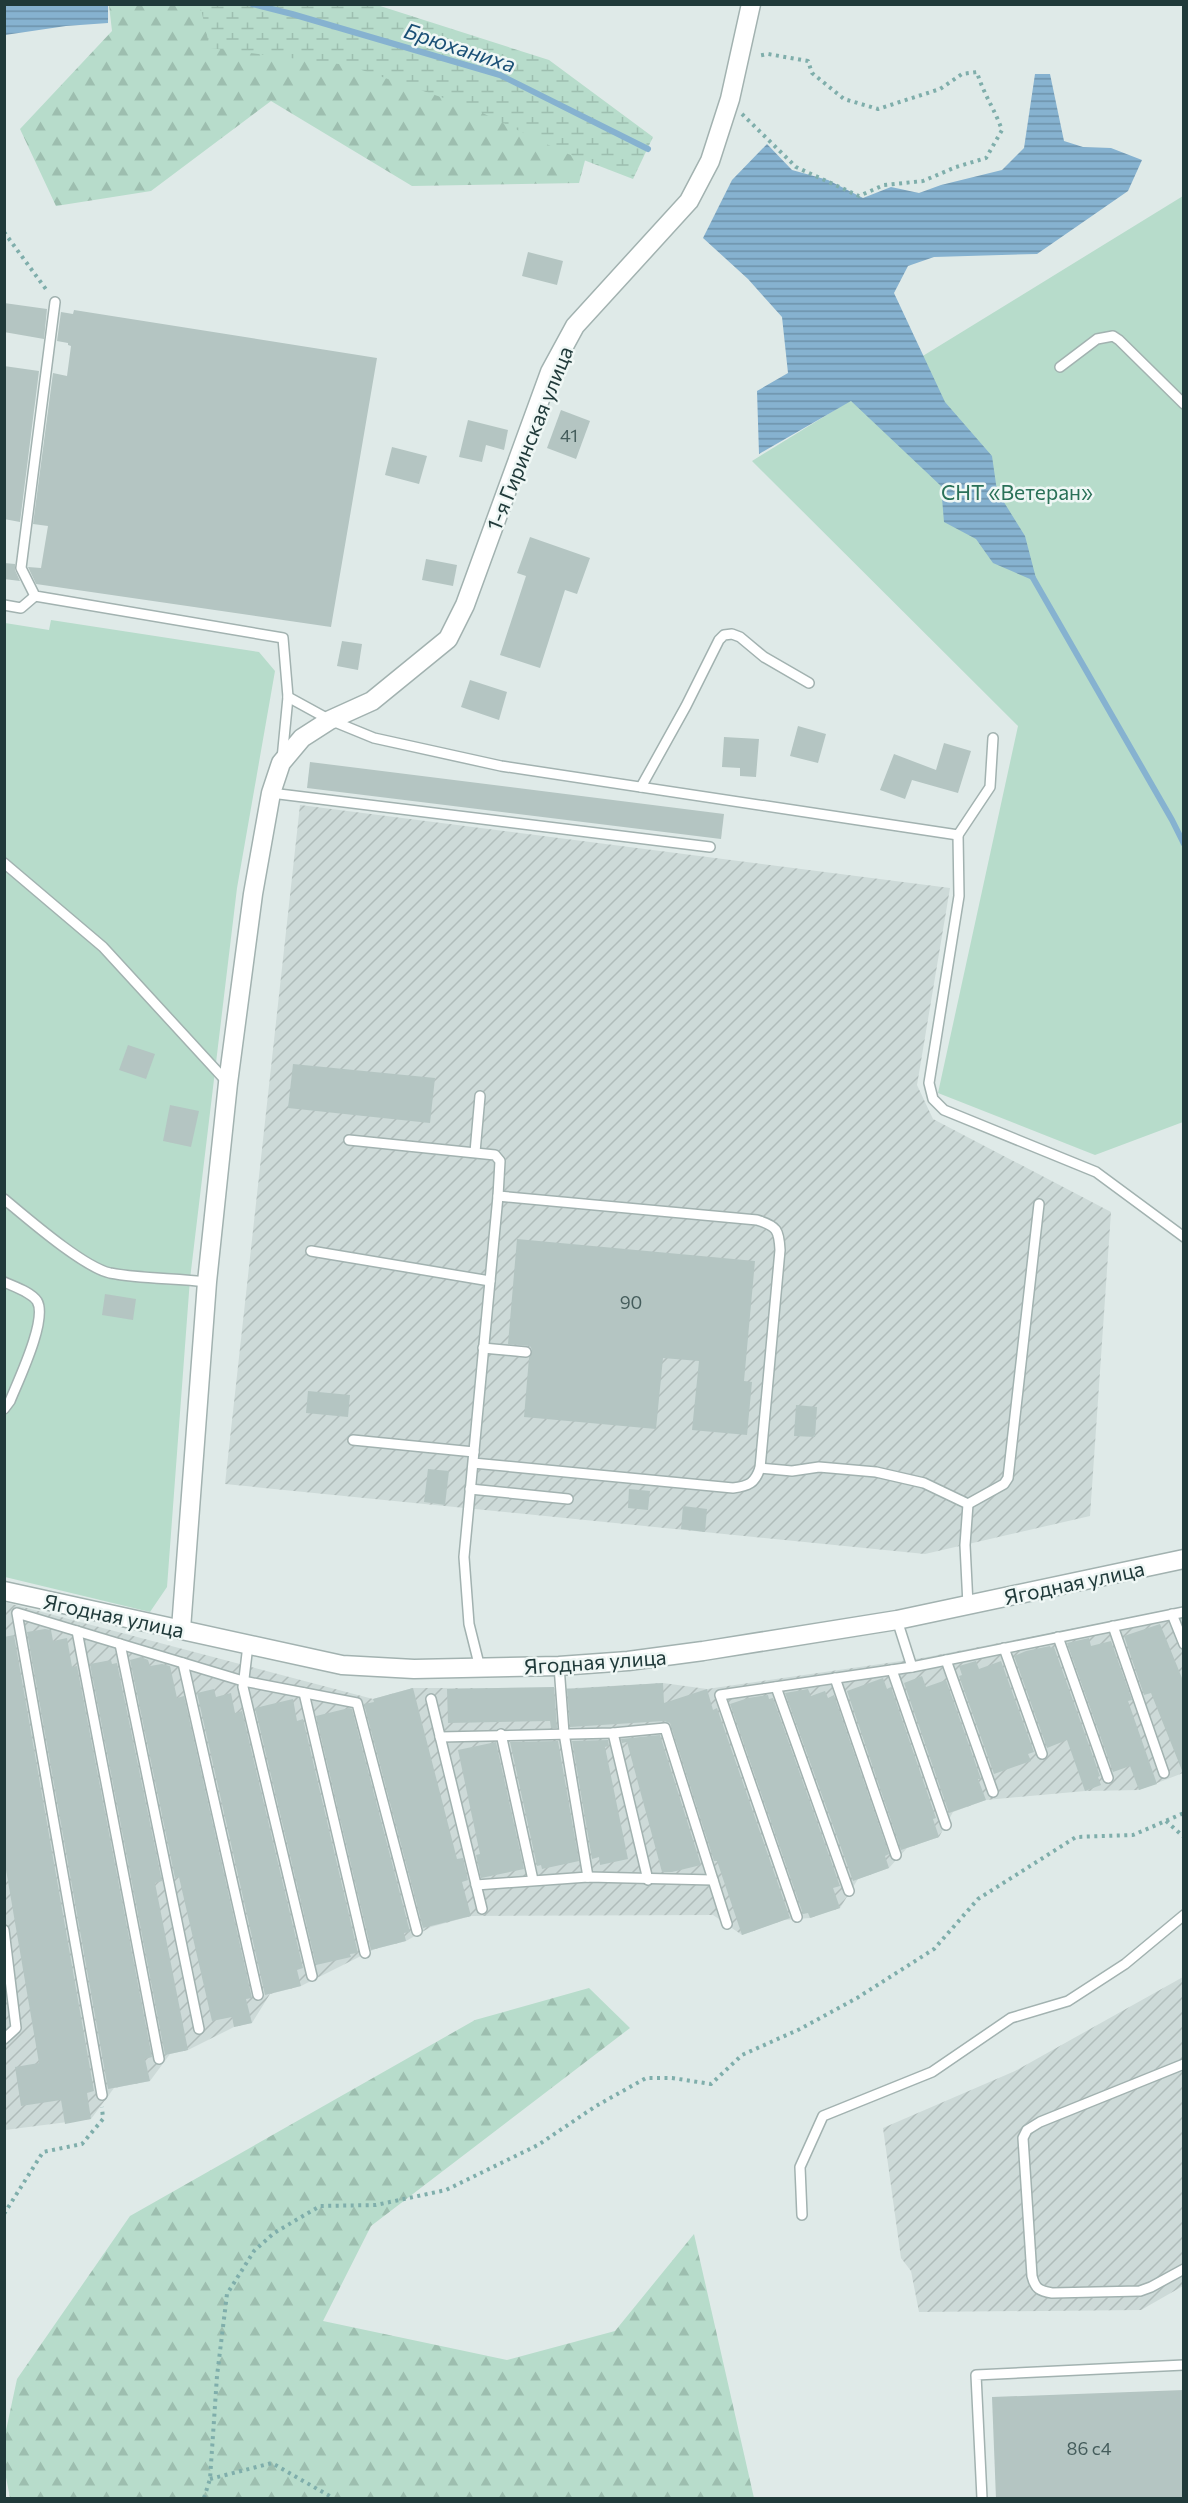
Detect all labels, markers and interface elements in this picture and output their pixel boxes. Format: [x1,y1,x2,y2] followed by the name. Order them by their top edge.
[401,16,519,78] water label: Брюханиха
[481,342,577,534] street label: 1-я Гиринская улица
[560,424,578,446] house number: 41
[941,479,1093,504] park label: СНТ «Ветеран»
[620,1291,642,1313] house number: 90
[1001,1555,1147,1609] street label: Ягодная улица
[41,1588,187,1642] street label: Ягодная улица
[523,1644,667,1678] street label: Ягодная улица
[1066,2437,1112,2459] house number: 86 с4

